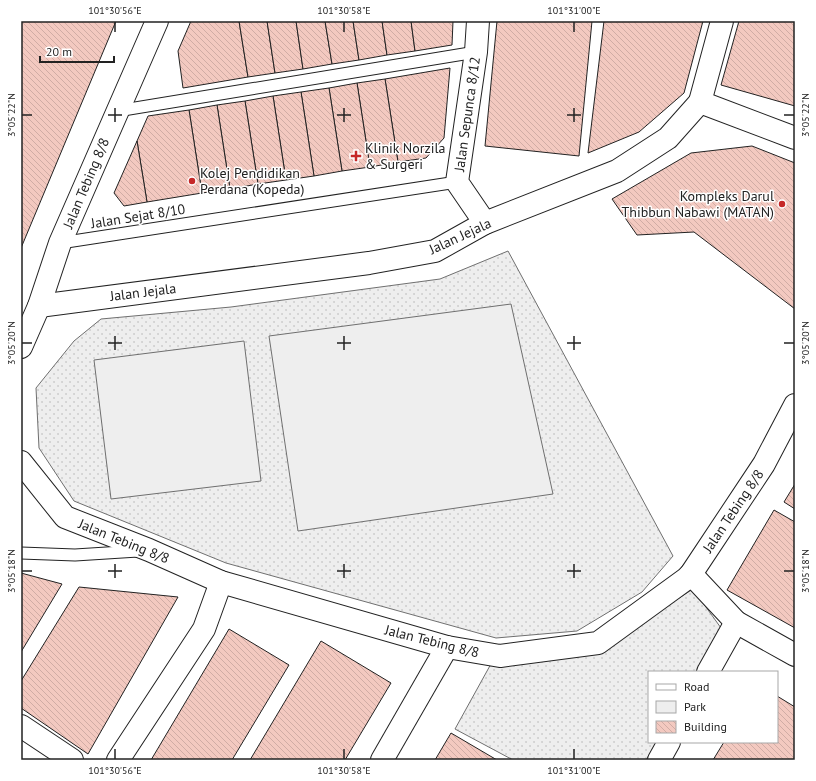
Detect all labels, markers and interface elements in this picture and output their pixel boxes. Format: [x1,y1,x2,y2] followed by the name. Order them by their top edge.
[88,4,142,17] text: 101°30'56"E
[317,4,371,17] text: 101°30'58"E
[547,4,601,17] text: 101°31'00"E
[40,38,114,64] scale bar
[46,44,72,59] text: 20 m
[450,55,484,173] street label: Jalan Sepunca 8/12
[5,93,18,137] text: 3°05'22"N
[799,93,812,137] text: 3°05'22"N
[58,135,113,232] street label: Jalan Tebing 8/8
[365,139,446,173] place label: Klinik Norzila & Surgeri
[350,150,362,162] marker: Klinik Norzila & Surgeri
[200,164,304,198] place label: Kolej Pendidikan Perdana (Kopeda)
[187,176,197,186] marker: Kolej Pendidikan Perdana (Kopeda)
[621,187,774,221] place label: Kompleks Darul Thibbun Nabawi (MATAN)
[777,199,787,209] marker: Kompleks Darul Thibbun Nabawi (MATAN)
[89,200,187,232] street label: Jalan Sejat 8/10
[425,214,494,259] street label: Jalan Jejala
[108,279,177,305] street label: Jalan Jejala
[5,321,18,365] text: 3°05'20"N
[799,321,812,365] text: 3°05'20"N
[698,466,767,557] street label: Jalan Tebing 8/8
[75,514,172,567] street label: Jalan Tebing 8/8
[5,549,18,593] text: 3°05'18"N
[799,549,812,593] text: 3°05'18"N
[382,620,481,661] street label: Jalan Tebing 8/8
[648,671,778,743] legend
[684,679,709,694] text: Road
[684,699,706,714] text: Park
[684,719,727,734] text: Building
[88,764,142,777] text: 101°30'56"E
[317,764,371,777] text: 101°30'58"E
[547,764,601,777] text: 101°31'00"E

